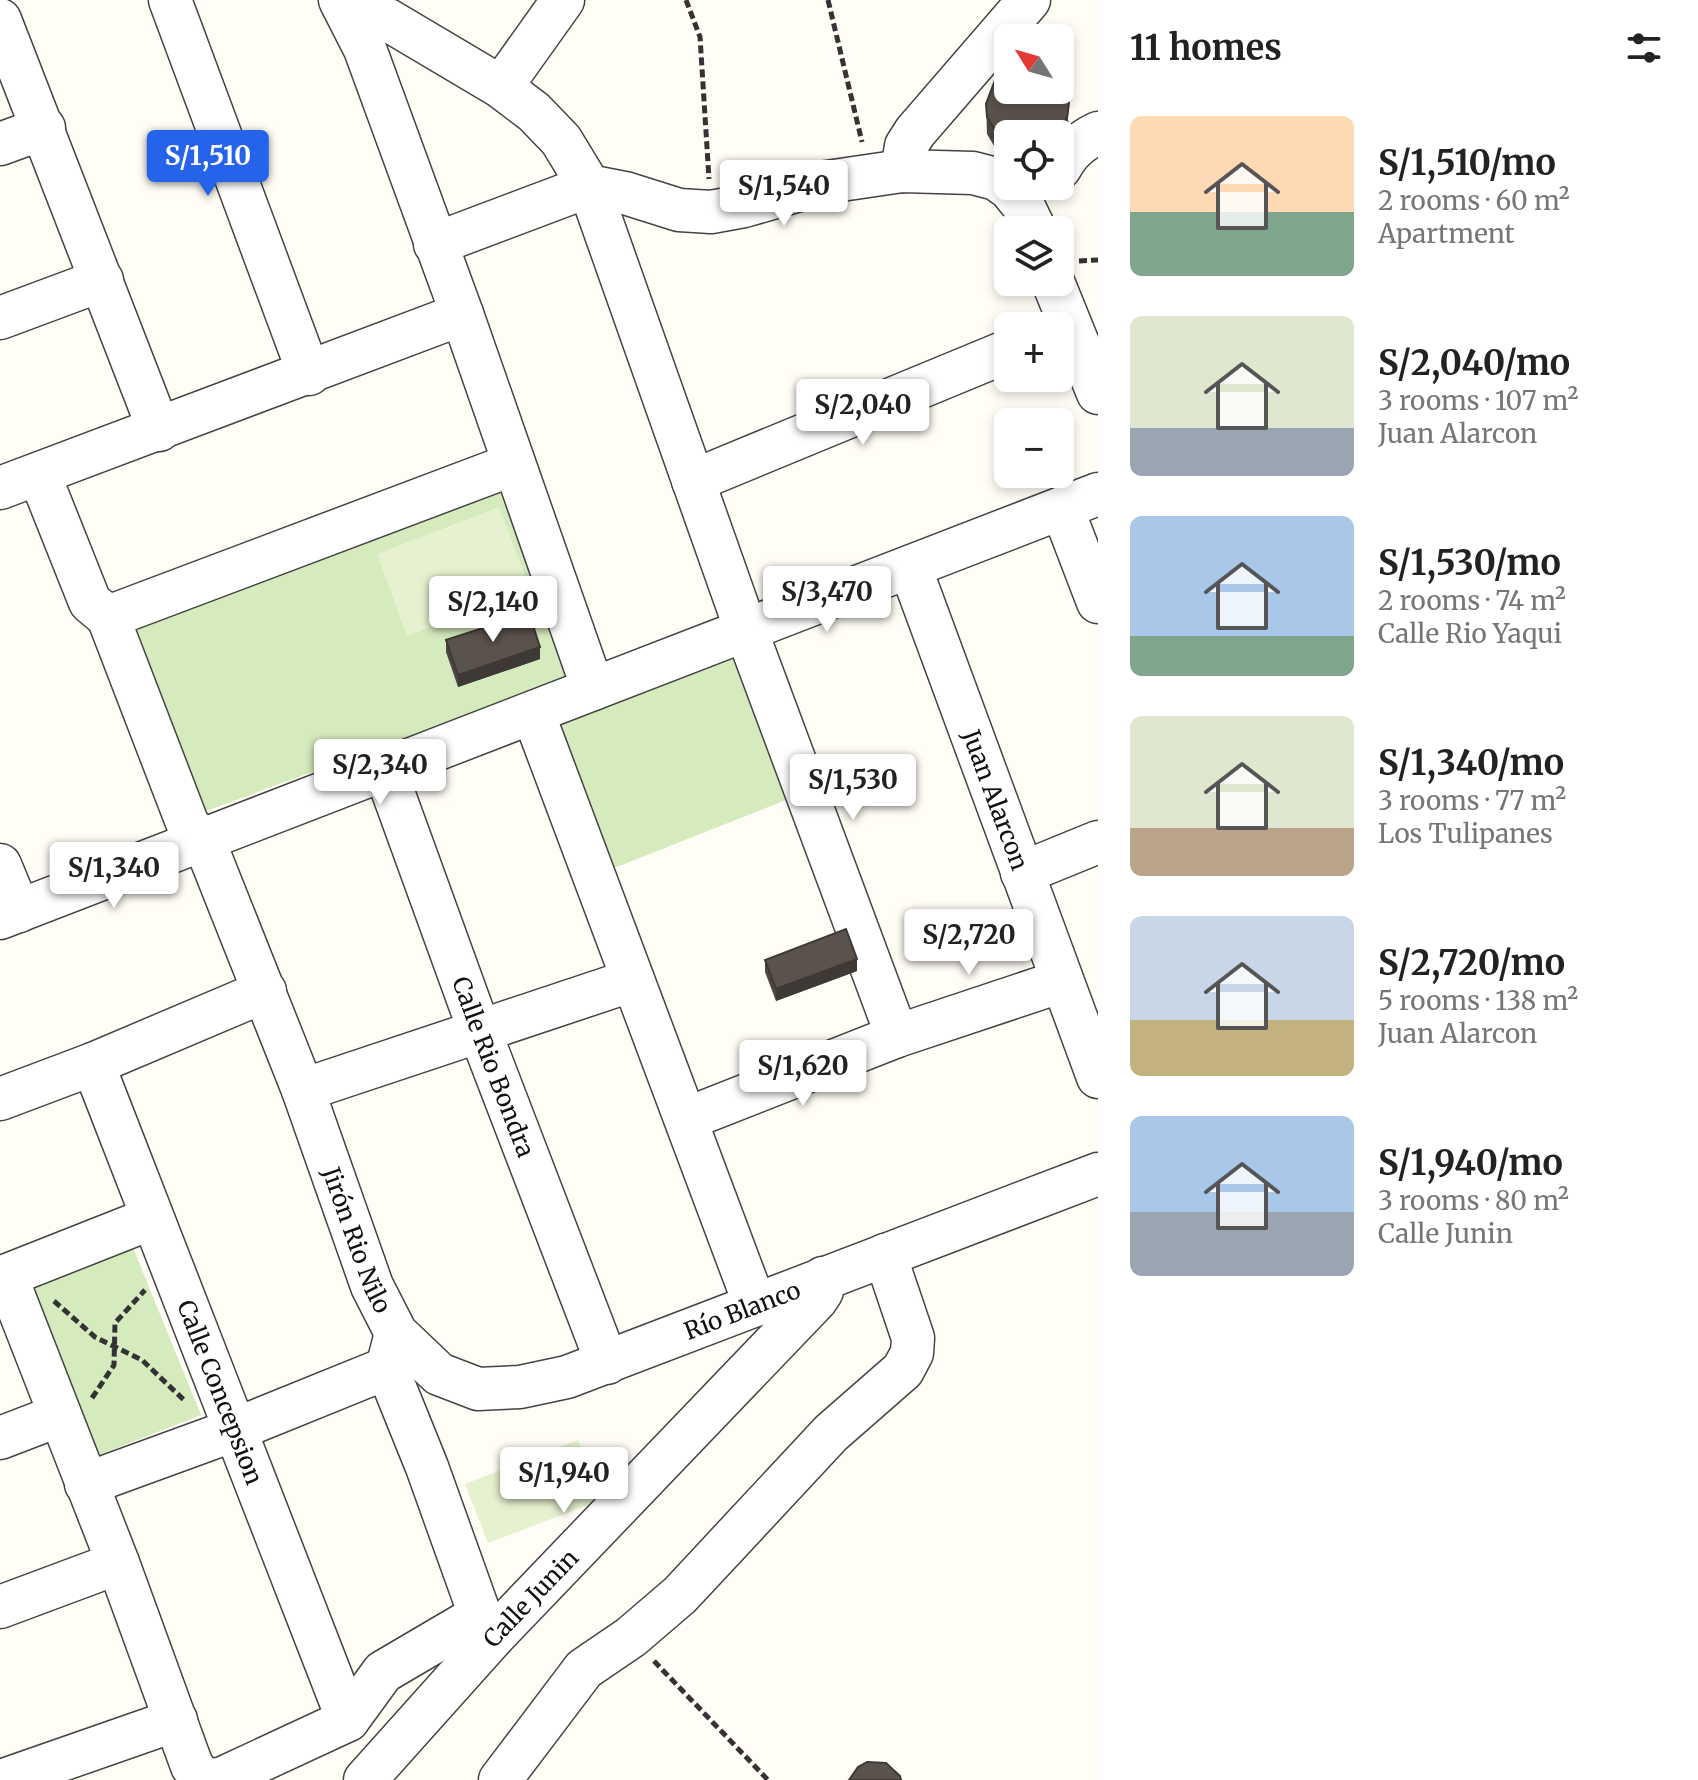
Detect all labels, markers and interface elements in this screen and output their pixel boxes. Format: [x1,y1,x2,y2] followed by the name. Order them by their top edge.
[994,24,1074,104] north arrow
[994,24,1074,488] map controls
[1622,26,1666,70] icon: filters
[1130,27,1282,69] text: 11 homes
[994,120,1074,200] button: locate
[134,130,282,198] pin: S/1,510
[165,139,251,172] text: S/1,510
[1378,142,1556,184] text: S/1,510/mo
[1194,148,1290,244] icon: home
[710,160,858,228] pin: S/1,540
[738,169,830,202] text: S/1,540
[1378,184,1570,217] text: 2 rooms · 60 m²
[994,216,1074,296] button: layers
[1378,217,1515,250] text: Apartment
[994,312,1074,392] button: +
[1378,342,1570,384] text: S/2,040/mo
[1194,348,1290,444] icon: home
[789,379,937,447] pin: S/2,040
[1378,384,1578,417] text: 3 rooms · 107 m²
[814,388,912,421] text: S/2,040
[994,408,1074,488] button: −
[1378,417,1537,450] text: Juan Alarcon
[1378,542,1561,584] text: S/1,530/mo
[1194,548,1290,644] icon: home
[753,566,901,634] pin: S/3,470
[781,575,873,608] text: S/3,470
[419,576,567,644] pin: S/2,140
[1378,584,1566,617] text: 2 rooms · 74 m²
[447,585,539,618] text: S/2,140
[1378,617,1562,650] text: Calle Rio Yaqui
[955,724,1036,874] street label: Juan Alarcon
[306,739,454,807] pin: S/2,340
[1378,742,1564,784] text: S/1,340/mo
[332,748,428,781] text: S/2,340
[1194,748,1290,844] icon: home
[779,754,927,822] pin: S/1,530
[808,763,898,796] text: S/1,530
[1378,784,1566,817] text: 3 rooms · 77 m²
[1378,817,1553,850] text: Los Tulipanes
[40,842,188,910] pin: S/1,340
[68,851,160,884] text: S/1,340
[895,909,1043,977] pin: S/2,720
[922,918,1016,951] text: S/2,720
[1378,942,1565,984] text: S/2,720/mo
[1194,948,1290,1044] icon: home
[446,972,542,1161] street label: Calle Rio Bondra
[1378,984,1578,1017] text: 5 rooms · 138 m²
[1378,1017,1537,1050] text: Juan Alarcon
[729,1040,877,1108] pin: S/1,620
[757,1049,849,1082] text: S/1,620
[1378,1142,1563,1184] text: S/1,940/mo
[1194,1148,1290,1244] icon: home
[315,1162,399,1318] street label: Jirón Rio Nilo
[1378,1184,1569,1217] text: 3 rooms · 80 m²
[1378,1217,1513,1250] text: Calle Junin
[680,1274,805,1346] street label: Río Blanco
[171,1295,270,1489] street label: Calle Concepsion
[490,1447,638,1515] pin: S/1,940
[518,1456,610,1489] text: S/1,940
[476,1542,585,1653] street label: Calle Junin

